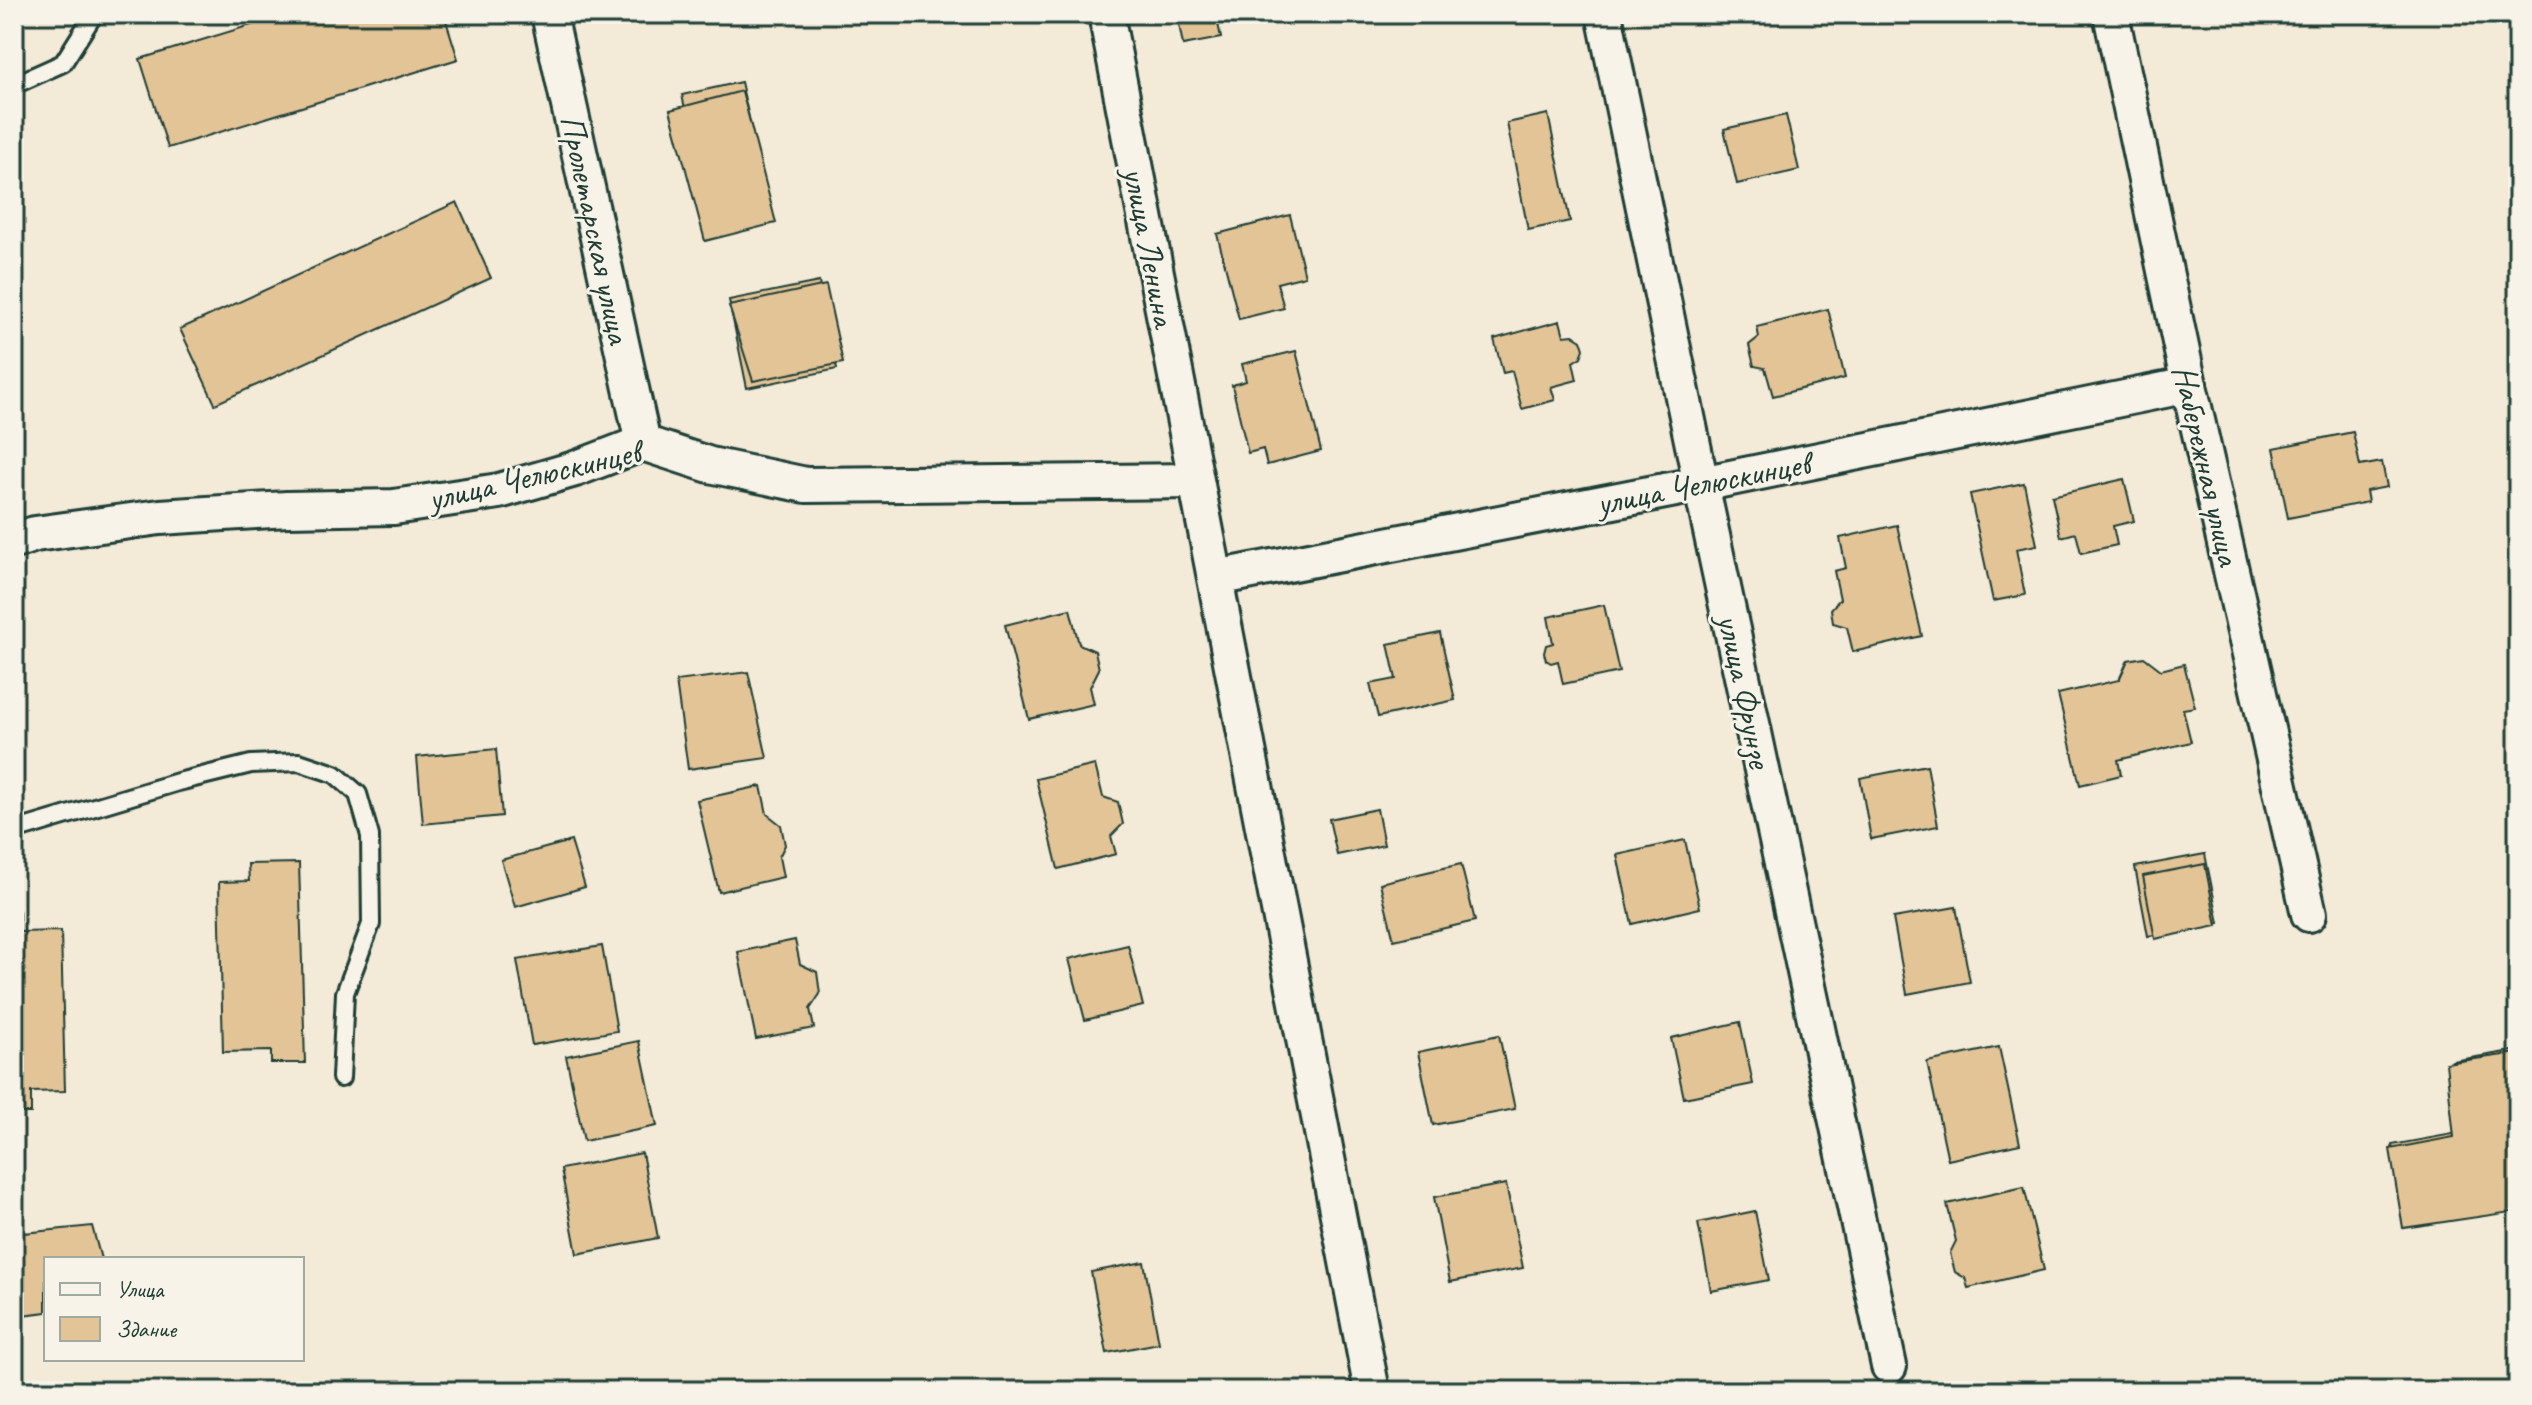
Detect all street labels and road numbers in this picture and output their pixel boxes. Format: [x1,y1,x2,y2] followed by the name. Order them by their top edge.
[551,111,642,350] street label: Пролетарская улица
[1113,162,1187,333] street label: улица Ленина
[2163,361,2251,572] street label: Набережная улица
[422,428,650,521] street label: улица Челюскинцев
[1591,440,1819,525] street label: улица Челюскинцев
[1707,608,1783,774] street label: улица Фрунзе

